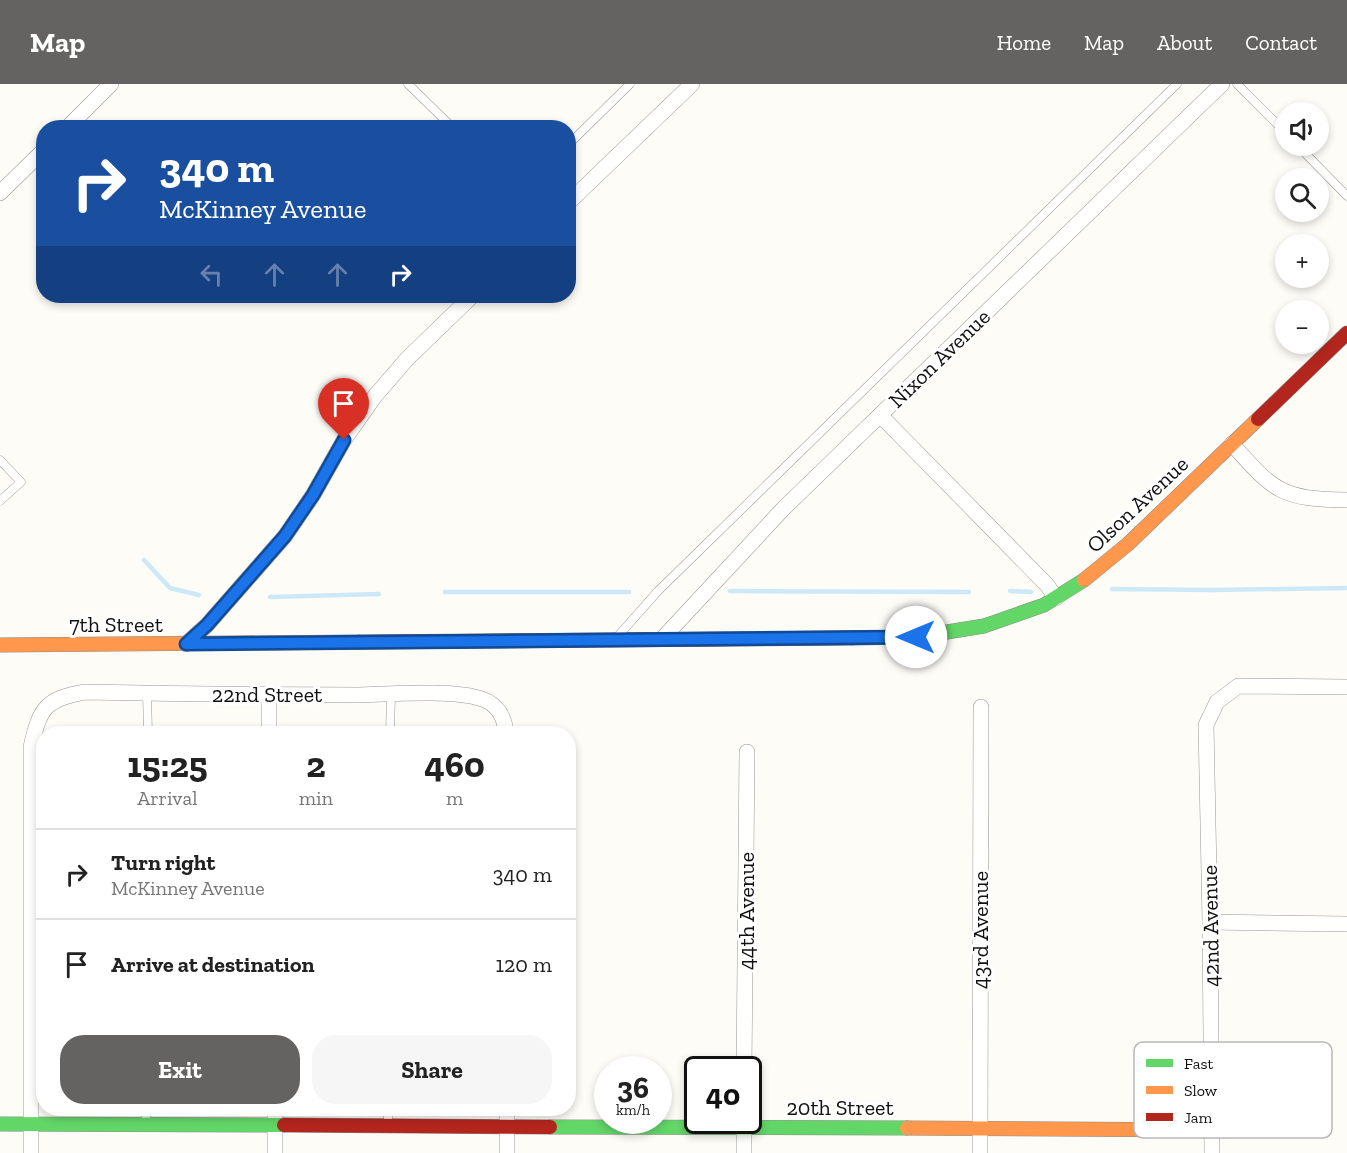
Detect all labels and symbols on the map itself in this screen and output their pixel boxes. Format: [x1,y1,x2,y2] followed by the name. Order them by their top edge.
[883,303,996,414] street label: Nixon Avenue
[318,378,369,440] pin
[1081,450,1194,558] street label: Olson Avenue
[884,605,948,669] position arrow
[69,611,164,638] street label: 7th Street
[212,681,323,708] street label: 22nd Street
[733,852,760,970] street label: 44th Avenue
[1196,865,1225,987] street label: 42nd Avenue
[967,871,994,989] street label: 43rd Avenue
[1134,1042,1332,1138] legend
[1184,1054,1213,1073] text: Fast
[684,1056,762,1134] speed limit sign: 40
[1184,1081,1218,1100] text: Slow
[786,1094,894,1121] street label: 20th Street
[1184,1108,1213,1127] text: Jam

